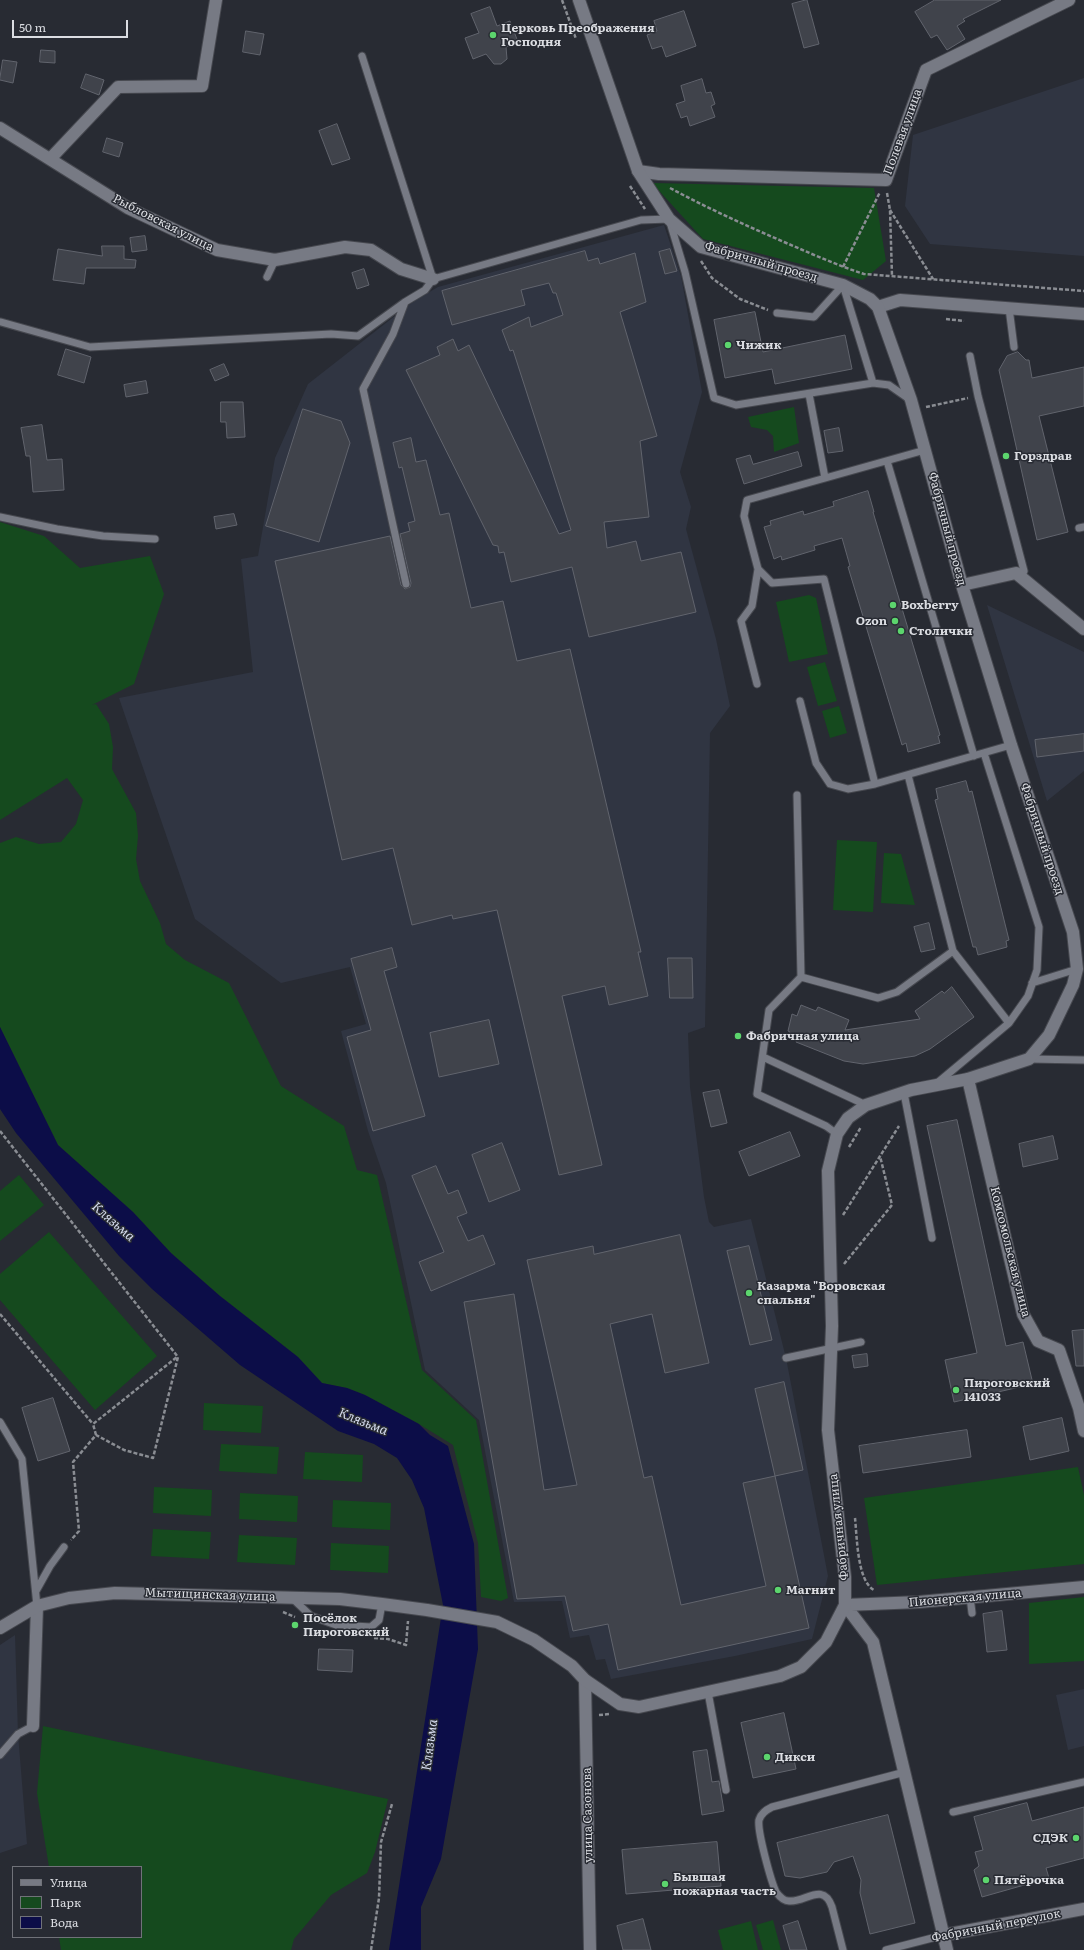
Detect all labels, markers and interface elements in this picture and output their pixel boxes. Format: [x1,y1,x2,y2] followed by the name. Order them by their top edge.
[14,12,130,38] scale bar
[19,18,46,36] text: 50 m
[501,21,655,49] place label: Церковь Преображения Господня
[488,30,498,40] marker: Церковь Преображения Господня
[881,87,925,177] street label: Полевая улица
[110,191,216,255] street label: Рыбловская улица
[703,239,819,285] street label: Фабричный проезд
[736,338,781,352] place label: Чижик
[723,340,733,350] marker: Чижик
[1014,449,1072,463] place label: Горздрав
[1001,451,1011,461] marker: Горздрав
[925,471,969,587] street label: Фабричный проезд
[901,598,959,612] place label: Boxberry
[888,600,898,610] marker: Boxberry
[856,614,887,628] place label: Ozon
[890,616,900,626] marker: Ozon
[909,624,972,638] place label: Столички
[896,626,906,636] marker: Столички
[1017,781,1067,897] street label: Фабричный проезд
[746,1029,859,1043] place label: Фабричная улица
[733,1031,743,1041] marker: Фабричная улица
[987,1185,1033,1319] street label: Комсомольская улица
[88,1199,138,1245] water label: Клязьма
[757,1279,885,1307] place label: Казарма "Воровская спальня"
[744,1288,754,1298] marker: Казарма "Воровская спальня"
[964,1376,1050,1404] place label: Пироговский 141033
[951,1385,961,1395] marker: Пироговский 141033
[336,1405,390,1439] water label: Клязьма
[826,1473,852,1581] street label: Фабричная улица
[786,1583,835,1597] place label: Магнит
[773,1585,783,1595] marker: Магнит
[144,1586,276,1604] street label: Мытищинская улица
[908,1586,1022,1610] street label: Пионерская улица
[303,1611,389,1639] place label: Посёлок Пироговский
[290,1620,300,1630] marker: Посёлок Пироговский
[419,1718,441,1772] water label: Клязьма
[775,1750,815,1764] place label: Дикси
[762,1752,772,1762] marker: Дикси
[580,1767,596,1863] street label: улица Сазонова
[1033,1831,1068,1845] place label: СДЭК
[1071,1833,1081,1843] marker: СДЭК
[12,1866,142,1938] legend
[673,1870,776,1898] place label: Бывшая пожарная часть
[50,1873,87,1891] text: Улица
[994,1873,1064,1887] place label: Пятёрочка
[981,1875,991,1885] marker: Пятёрочка
[660,1879,670,1889] marker: Бывшая пожарная часть
[50,1893,81,1911] text: Парк
[930,1906,1062,1946] street label: Фабричный переулок
[50,1913,79,1931] text: Вода

